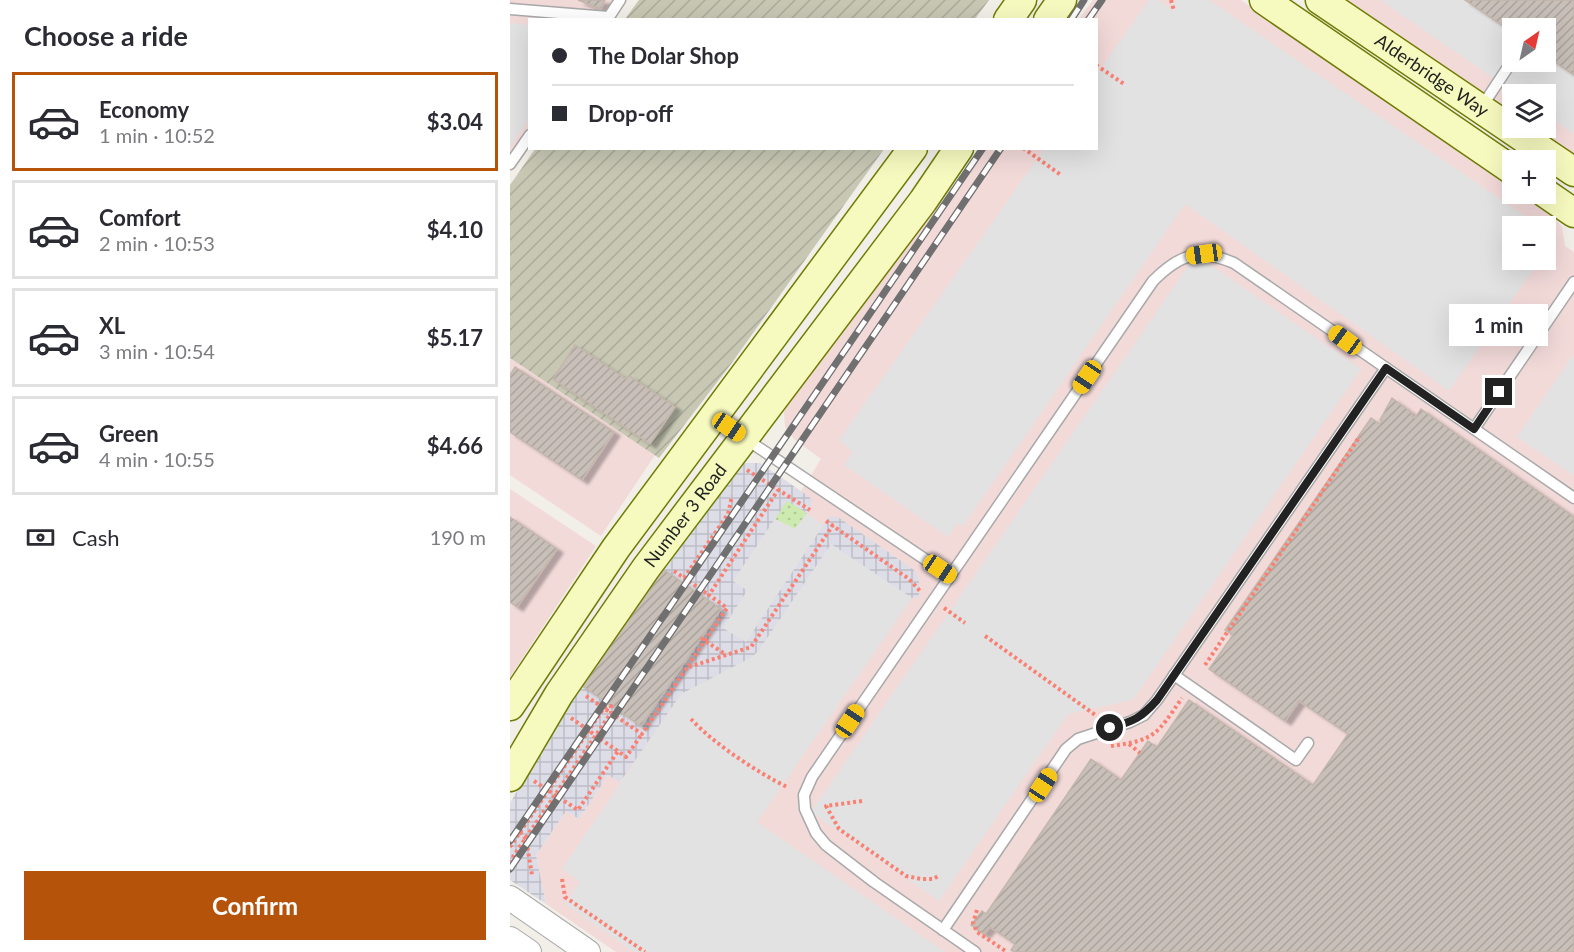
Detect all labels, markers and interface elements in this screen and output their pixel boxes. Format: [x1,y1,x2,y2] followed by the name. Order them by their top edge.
[1502,18,1556,72] north arrow
[1502,18,1556,270] map controls
[24,19,188,52] text: Choose a ride
[1371,29,1494,121] street label: Alderbridge Way
[588,42,739,69] text: The Dolar Shop
[1502,84,1556,138] button: layers
[27,95,81,149] icon: car
[99,96,189,123] text: Economy
[588,100,673,127] text: Drop-off
[427,108,483,135] text: $3.04
[99,123,215,147] text: 1 min · 10:52
[1502,150,1556,204] button: +
[27,203,81,257] icon: car
[99,204,181,231] text: Comfort
[427,216,483,243] text: $4.10
[1502,216,1556,270] button: −
[99,231,215,255] text: 2 min · 10:53
[1185,243,1223,265] car
[1450,305,1548,347] callout: 1 min
[27,311,81,365] icon: car
[99,312,125,339] text: XL
[1474,313,1523,337] text: 1 min
[1325,322,1365,358] car
[427,324,483,351] text: $5.17
[99,339,215,363] text: 3 min · 10:54
[1069,357,1105,397] car
[1485,378,1512,405] route end
[709,409,749,445] car
[27,419,81,473] icon: car
[99,420,159,447] text: Green
[427,432,483,459] text: $4.66
[99,447,215,471] text: 4 min · 10:55
[639,459,731,571] street label: Number 3 Road
[24,521,57,554] icon: cash
[72,524,119,551] text: Cash
[430,525,486,549] text: 190 m
[920,551,960,587] car
[832,701,868,741] car
[1096,714,1123,741] route start
[1026,765,1060,805] car
[24,871,486,940] button: Confirm

